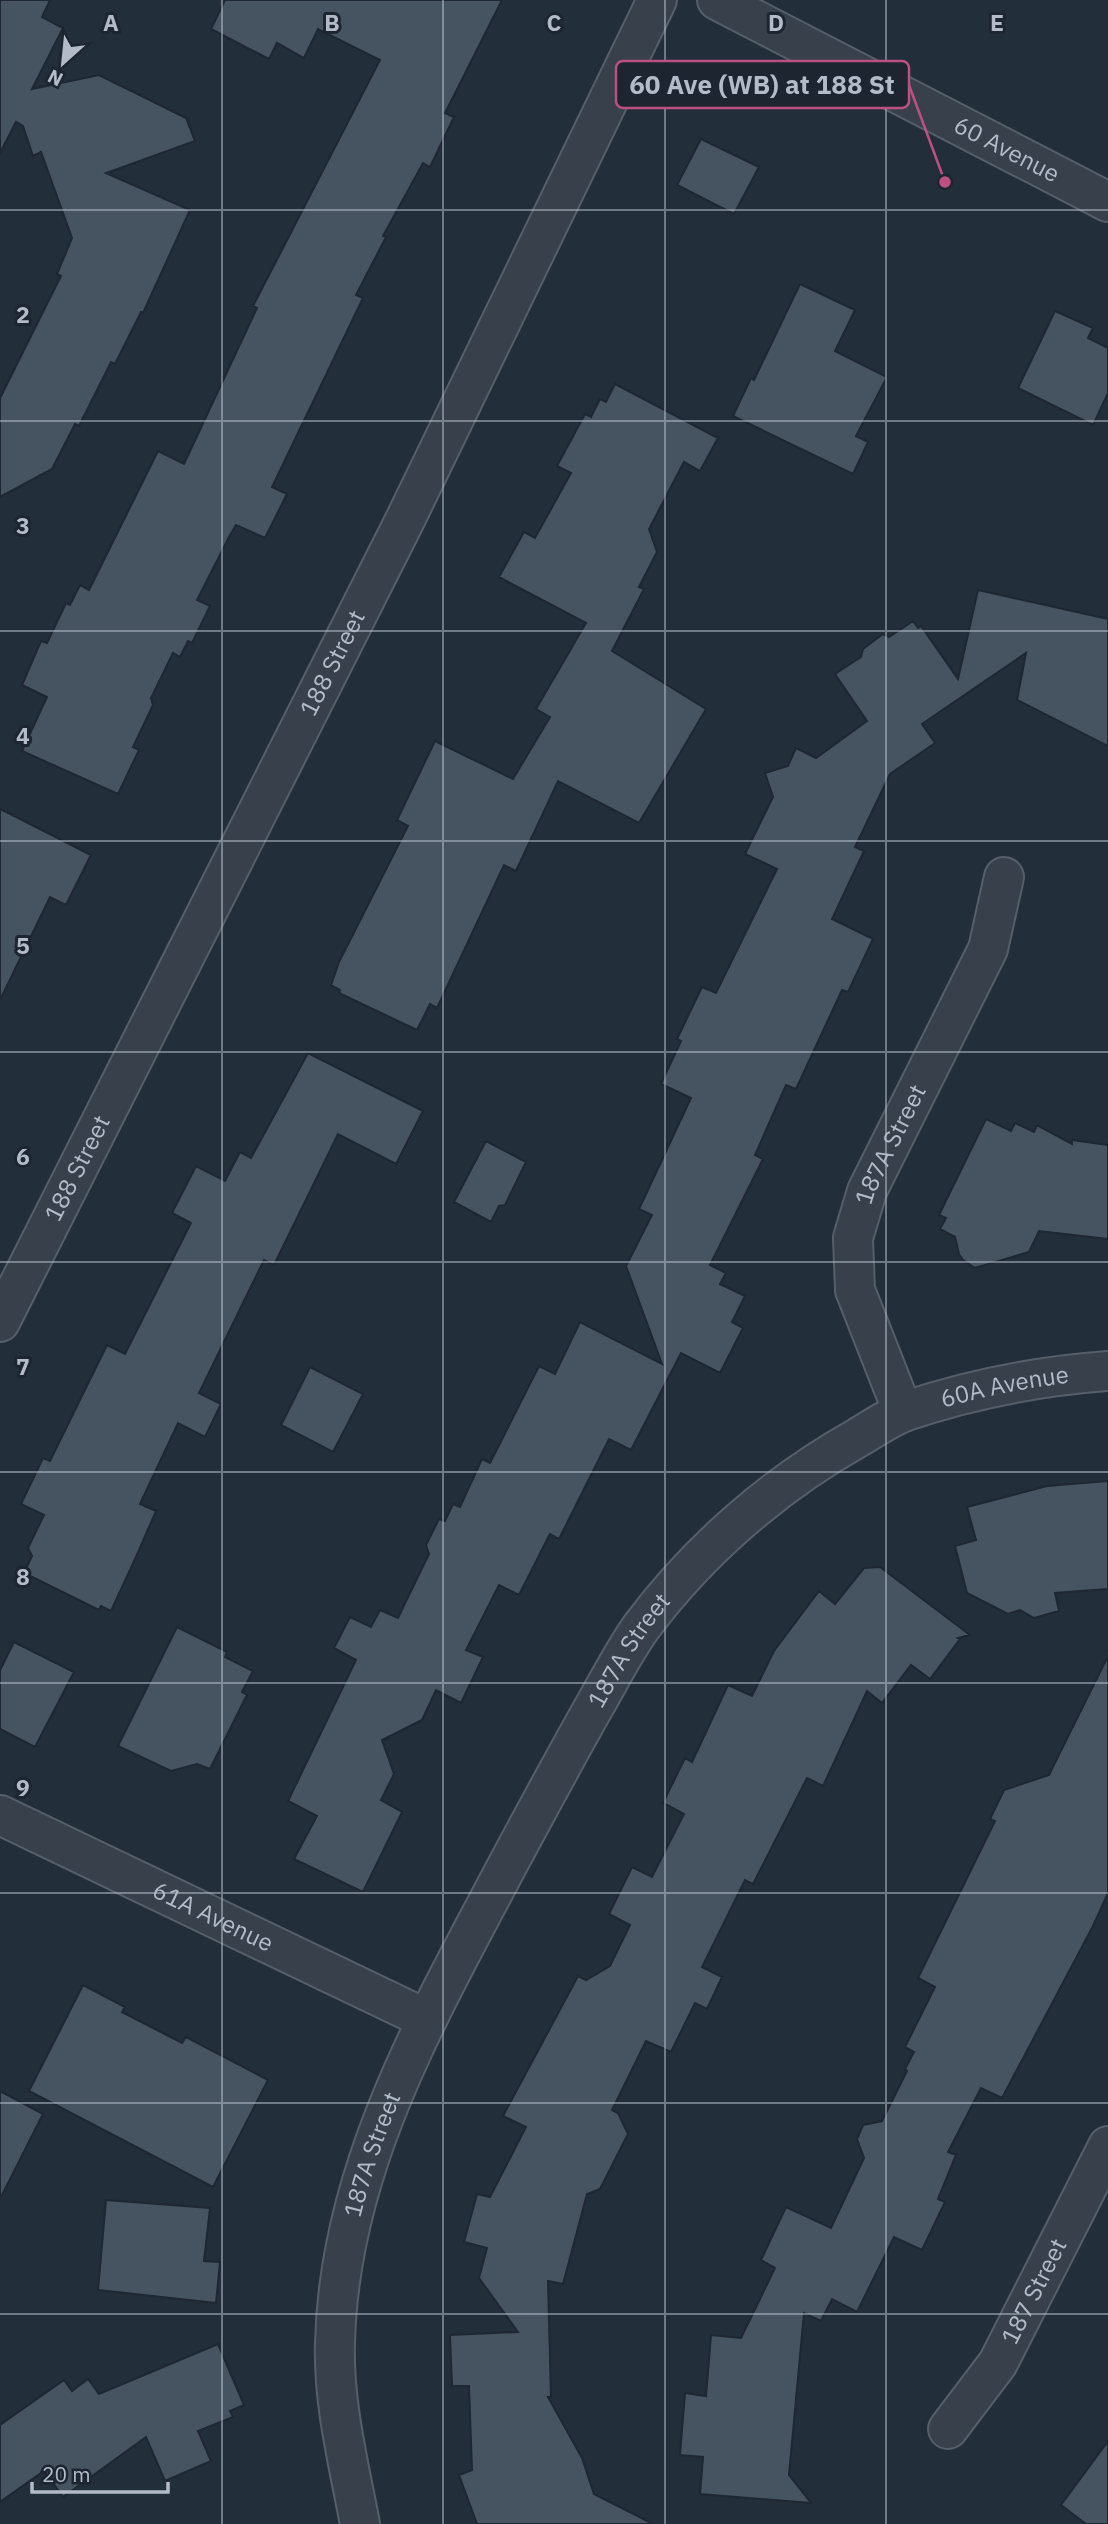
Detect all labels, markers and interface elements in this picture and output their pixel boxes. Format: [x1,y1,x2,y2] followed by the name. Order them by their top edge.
[103,7,119,37] text: A
[324,7,340,37] text: B
[547,7,562,37] text: C
[768,7,784,37] text: D
[990,7,1004,37] text: E
[28,28,98,98] north arrow
[616,61,909,108] callout: 60 Ave (WB) at 188 St
[44,64,67,92] text: N
[629,67,895,101] text: 60 Ave (WB) at 188 St
[949,108,1065,189] street label: 60 Avenue
[16,299,30,329] text: 2
[16,510,30,540] text: 3
[292,604,372,721] street label: 188 Street
[16,720,30,750] text: 4
[16,930,30,960] text: 5
[847,1079,933,1208] street label: 187A Street
[36,1110,117,1226] street label: 188 Street
[16,1141,30,1171] text: 6
[16,1351,30,1381] text: 7
[937,1358,1070,1415] street label: 60A Avenue
[16,1561,30,1591] text: 8
[580,1586,677,1713] street label: 187A Street
[16,1772,30,1802] text: 9
[148,1874,279,1959] street label: 61A Avenue
[336,2087,407,2220] street label: 187A Street
[993,2233,1074,2349] street label: 187 Street
[32,2450,168,2494] scale bar
[42,2460,91,2488] text: 20 m

